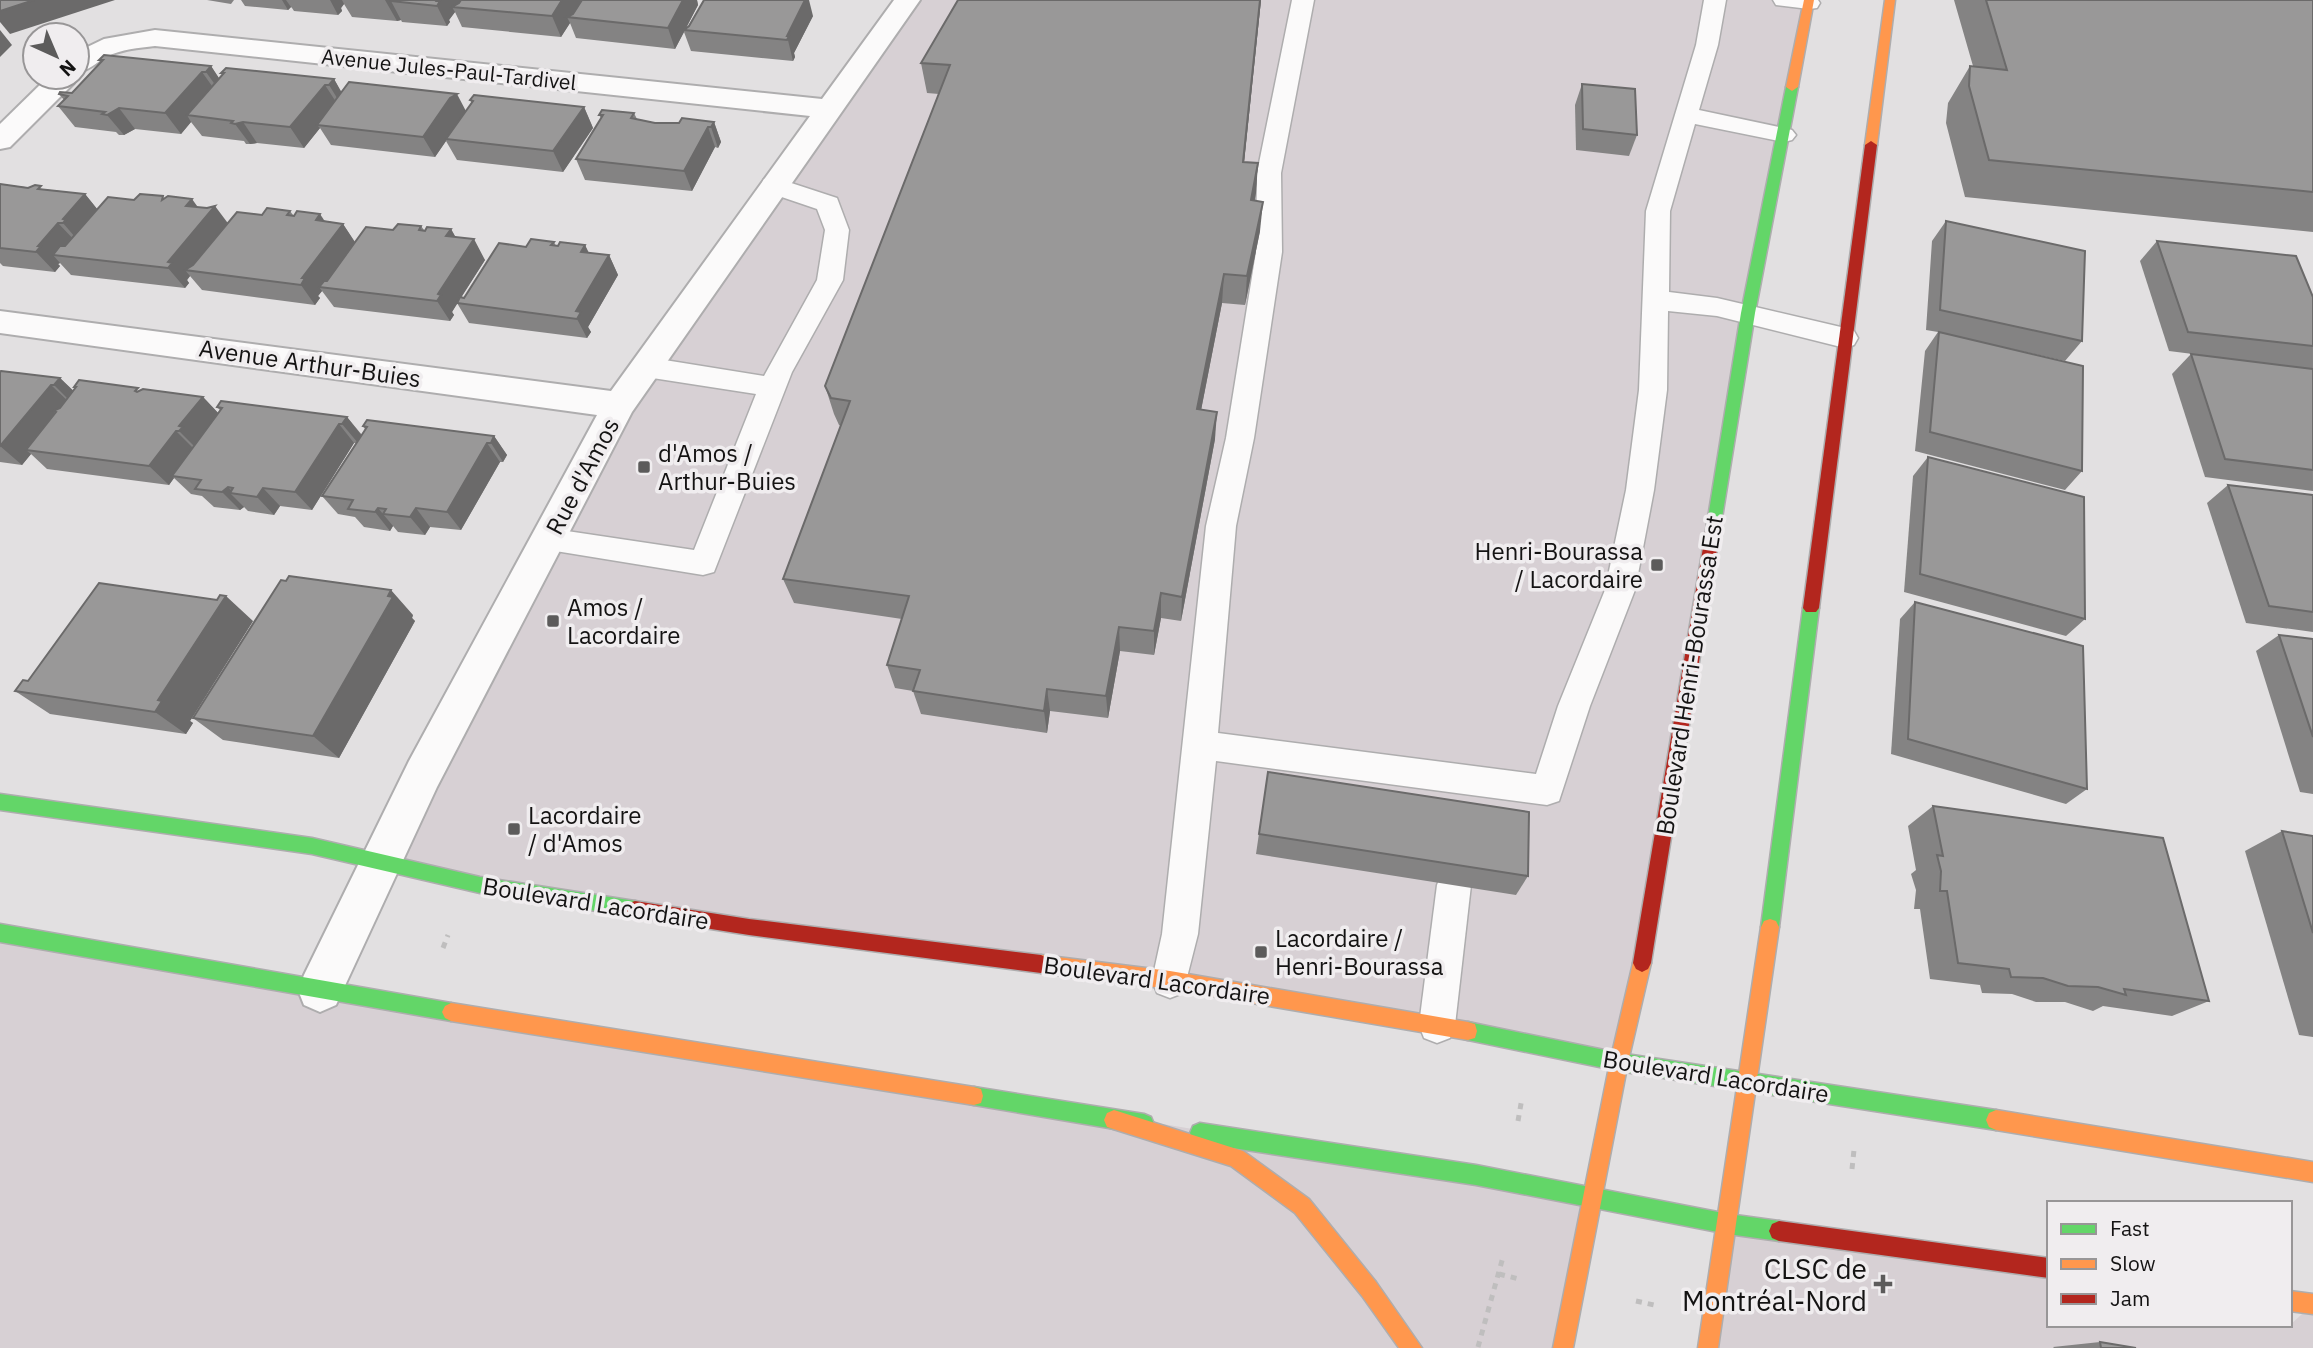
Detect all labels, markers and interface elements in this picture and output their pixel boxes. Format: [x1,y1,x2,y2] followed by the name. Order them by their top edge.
[21,21,91,91] north arrow
[320,42,578,96] street label: Avenue Jules-Paul-Tardivel
[55,55,81,82] text: N
[197,332,423,394] street label: Avenue Arthur-Buies
[538,412,626,540] street label: Rue d'Amos
[658,437,796,497] place label: d'Amos / Arthur-Buies
[636,459,652,475] marker: d'Amos / Arthur-Buies
[1648,513,1730,837] street label: Boulevard Henri-Bourassa Est
[1475,535,1643,595] place label: Henri-Bourassa / Lacordaire
[1649,557,1665,573] marker: Henri-Bourassa / Lacordaire
[567,591,680,651] place label: Amos / Lacordaire
[545,613,561,629] marker: Amos / Lacordaire
[528,799,641,859] place label: Lacordaire / d'Amos
[506,821,522,837] marker: Lacordaire / d'Amos
[481,869,711,937] street label: Boulevard Lacordaire
[1275,922,1444,982] place label: Lacordaire / Henri-Bourassa
[1253,944,1269,960] marker: Lacordaire / Henri-Bourassa
[1042,948,1272,1012] street label: Boulevard Lacordaire
[1601,1042,1831,1110] street label: Boulevard Lacordaire
[2047,1201,2292,1327] legend
[2110,1214,2150,1242] text: Fast
[2110,1249,2156,1277] text: Slow
[1682,1250,1867,1319] place label: CLSC de Montréal-Nord
[1873,1274,1893,1294] marker: CLSC de Montréal-Nord
[2110,1284,2150,1312] text: Jam

